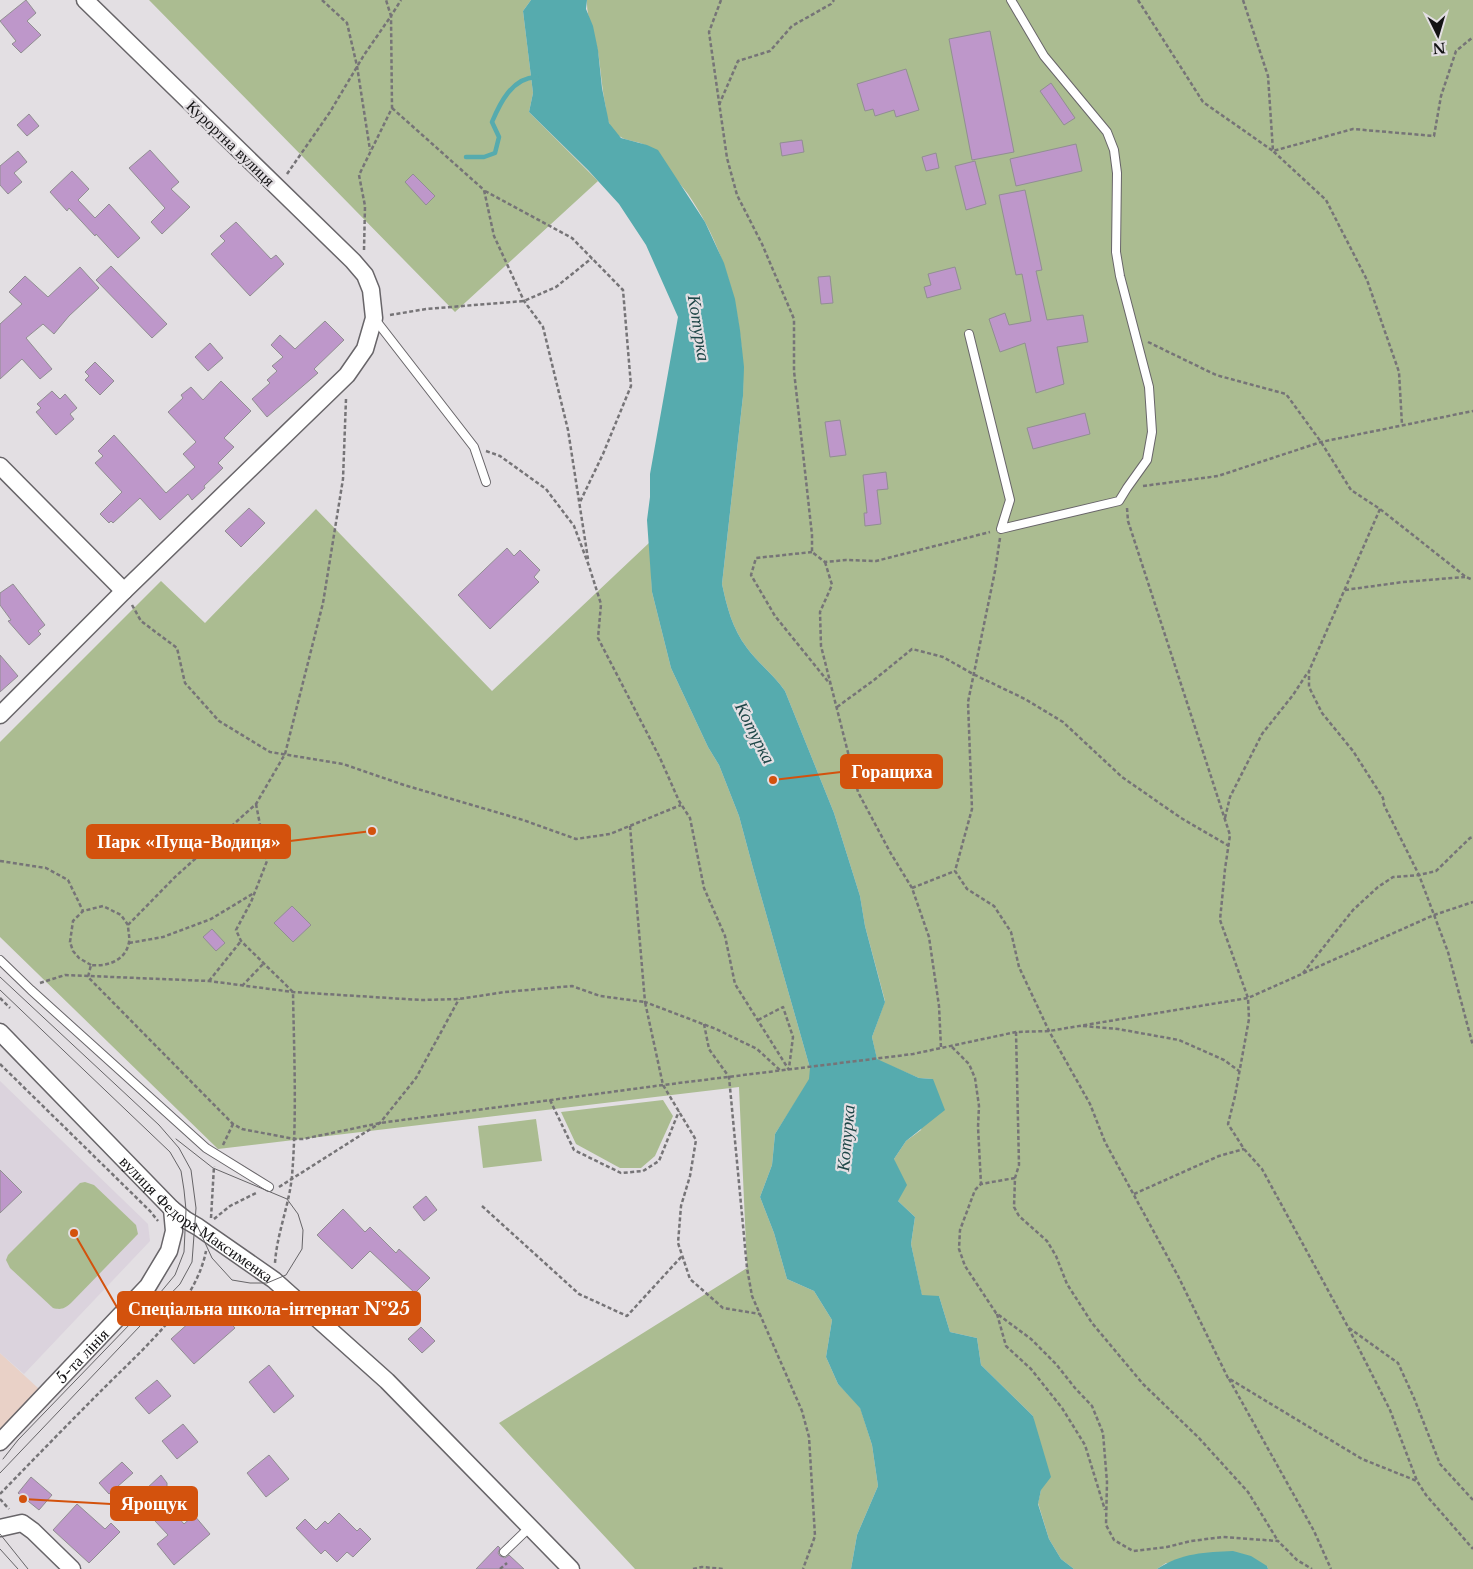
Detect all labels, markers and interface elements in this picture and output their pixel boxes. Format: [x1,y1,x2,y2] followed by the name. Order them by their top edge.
[1413,10,1463,60] north arrow
[1432,38,1446,57] text: N
[183,96,280,191] street label: Курортна вулиця
[683,292,715,363] water label: Котурка
[730,697,780,768] water label: Котурка
[841,755,942,788] callout: Горащиха
[851,761,933,783] text: Горащиха
[87,825,290,858] callout: Парк «Пуща-Водиця»
[97,831,281,853] text: Парк «Пуща-Водиця»
[832,1104,860,1173] water label: Котурка
[116,1151,277,1286] street label: вулиця Федора Максименка
[118,1292,420,1325] callout: Спеціальна школа-інтернат №25
[128,1298,410,1320] text: Спеціальна школа-інтернат №25
[51,1324,113,1387] street label: 5-та лінія
[111,1487,197,1520] callout: Ярощук
[121,1493,188,1515] text: Ярощук

